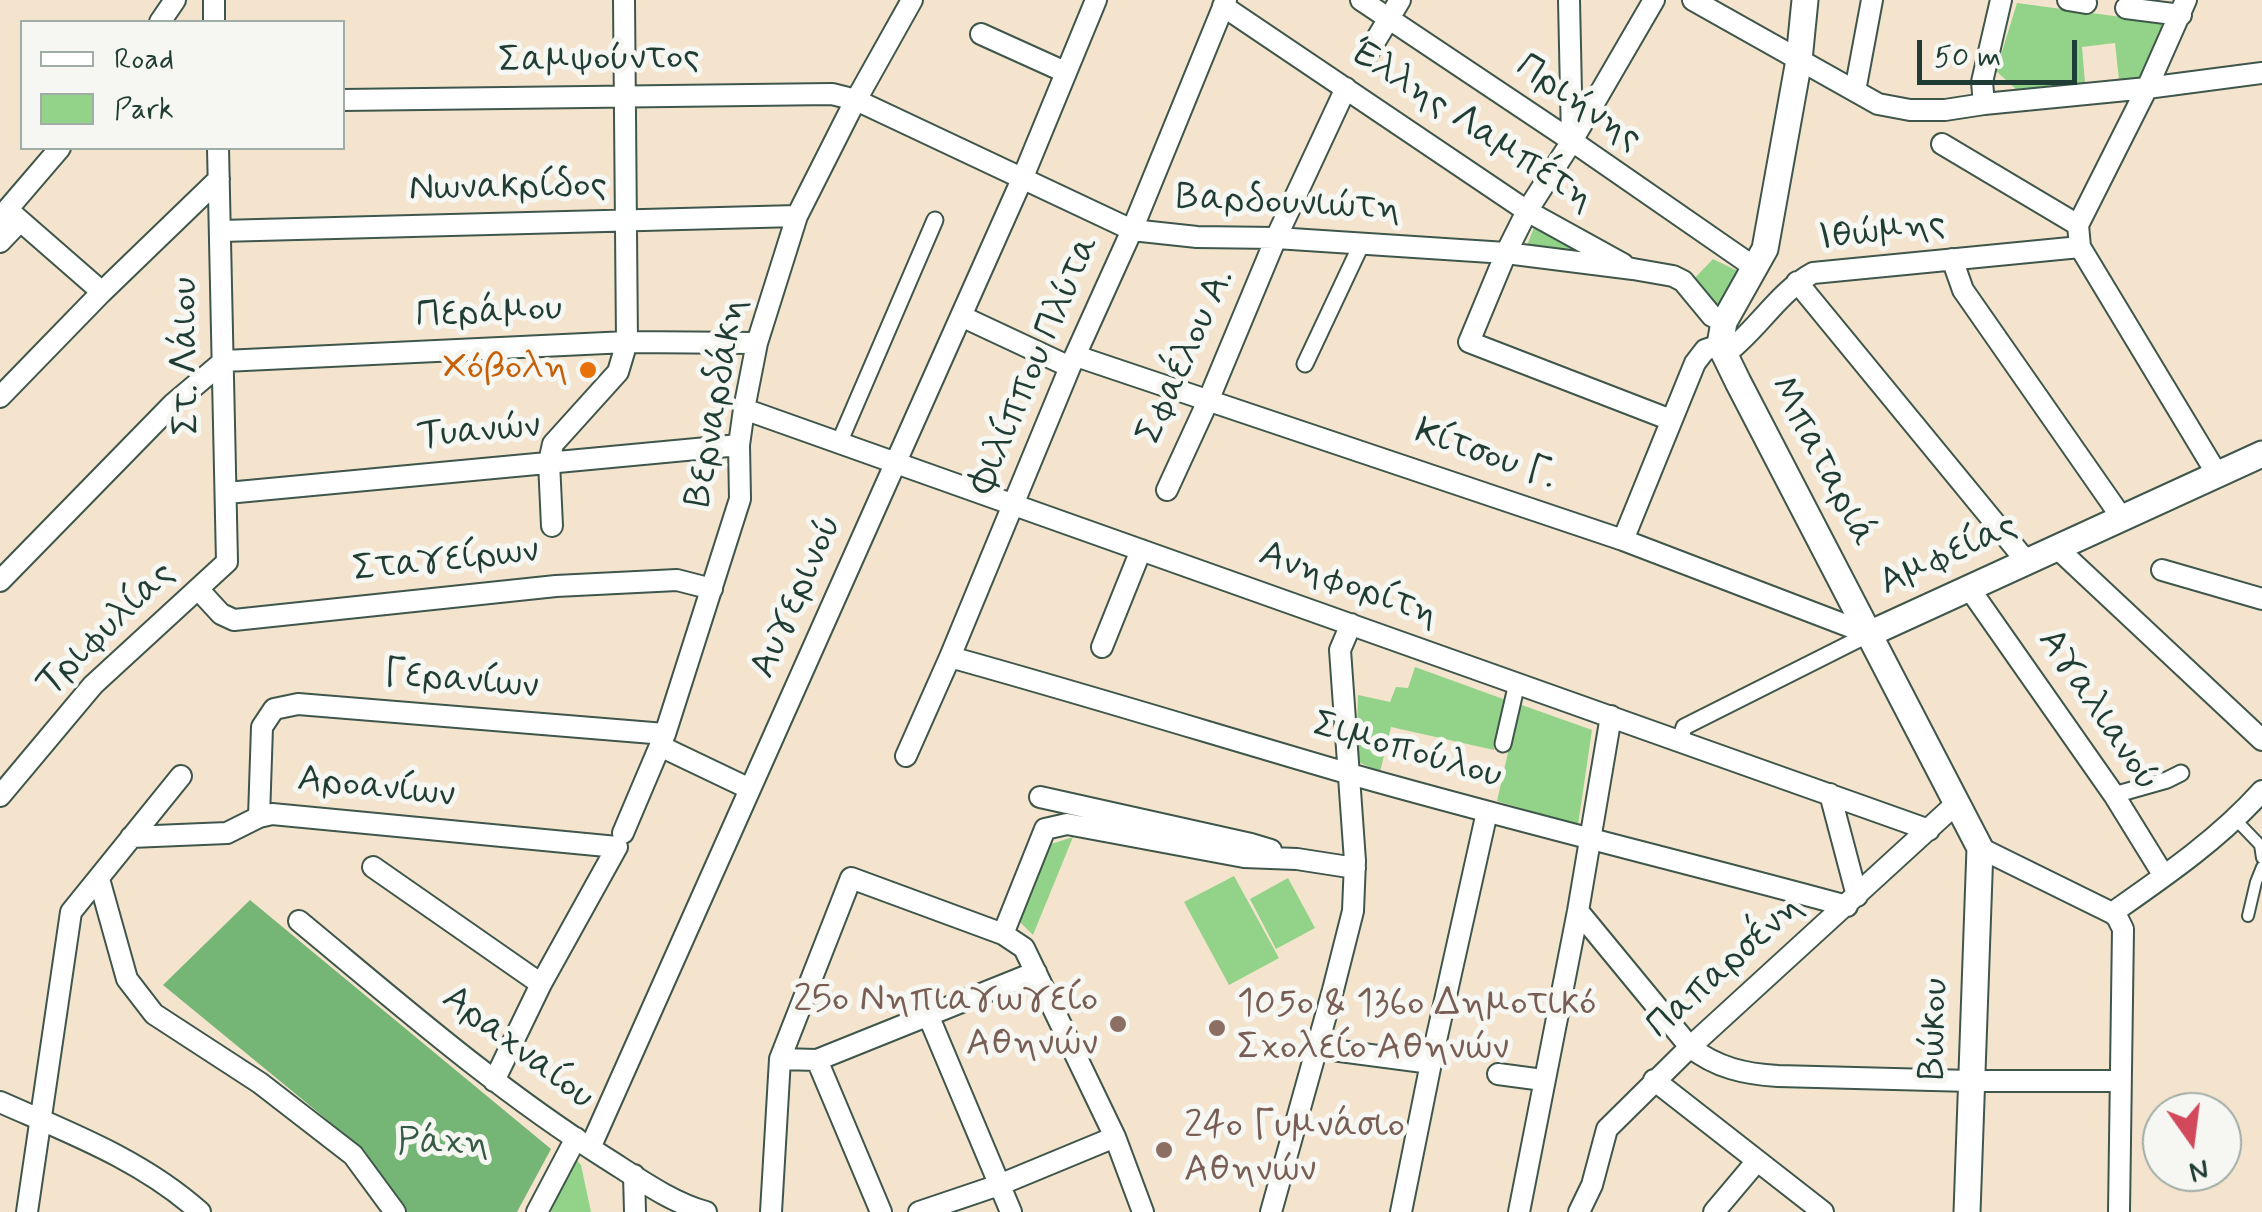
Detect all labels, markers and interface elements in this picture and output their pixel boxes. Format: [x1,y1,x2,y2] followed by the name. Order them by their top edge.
[20,20,345,150] legend
[1922,20,2082,82] scale bar
[1340,31,1602,223] street label: Έλλης Λαμπέτη
[498,36,700,86] street label: Σαμψούντος
[1934,38,2001,77] text: 50 m
[114,40,174,79] text: Road
[1506,45,1650,163] street label: Πριήνης
[114,90,174,129] text: Park
[409,164,607,214] street label: Νωνακρίδος
[1175,176,1401,234] street label: Βαρδουνιώτη
[1816,203,1948,263] street label: Ιθώμης
[961,229,1111,501] street label: Φιλίππου Πλύτα
[1128,262,1246,452] street label: Σφαέλου Α.
[164,277,212,435] street label: Στ. Λάιου
[415,287,563,341] street label: Περάμου
[677,295,759,511] street label: Βερναρδάκη
[443,347,568,393] place label: Χόβολη
[577,359,599,381] marker: Χόβολη
[1757,369,1885,555] street label: Μπαταριά
[416,405,542,461] street label: Τυανών
[1408,411,1562,501] street label: Κίτσου Γ.
[1873,504,2025,608] street label: Αμφείας
[742,508,854,686] street label: Αυγερινού
[351,530,541,594] street label: Σταγείρων
[1252,533,1444,639] street label: Ανηφορίτη
[28,553,186,707] street label: Τριφυλίας
[2026,621,2168,801] street label: Αγαλιανού
[382,653,540,711] street label: Γερανίων
[1307,703,1507,801] street label: Σιμοπούλου
[295,758,457,820] street label: Αροανίων
[1638,886,1814,1050] street label: Παπαρσένη
[432,977,602,1121] street label: Αραχναίου
[1911,977,1961,1081] street label: Βώκου
[793,979,1098,1068] place label: 25ο Νηπιαγωγείο Αθηνών
[1237,983,1596,1072] place label: 105ο & 136ο Δημοτικό Σχολείο Αθηνών
[1107,1013,1129,1035] marker: 25ο Νηπιαγωγείο Αθηνών
[1206,1017,1228,1039] marker: 105ο & 136ο Δημοτικό Σχολείο Αθηνών
[2142,1092,2242,1192] north arrow
[1184,1105,1405,1194] place label: 24ο Γυμνάσιο Αθηνών
[397,1122,489,1168] park label: Ράχη
[1153,1139,1175,1161] marker: 24ο Γυμνάσιο Αθηνών
[2185,1149,2212,1190] text: N

